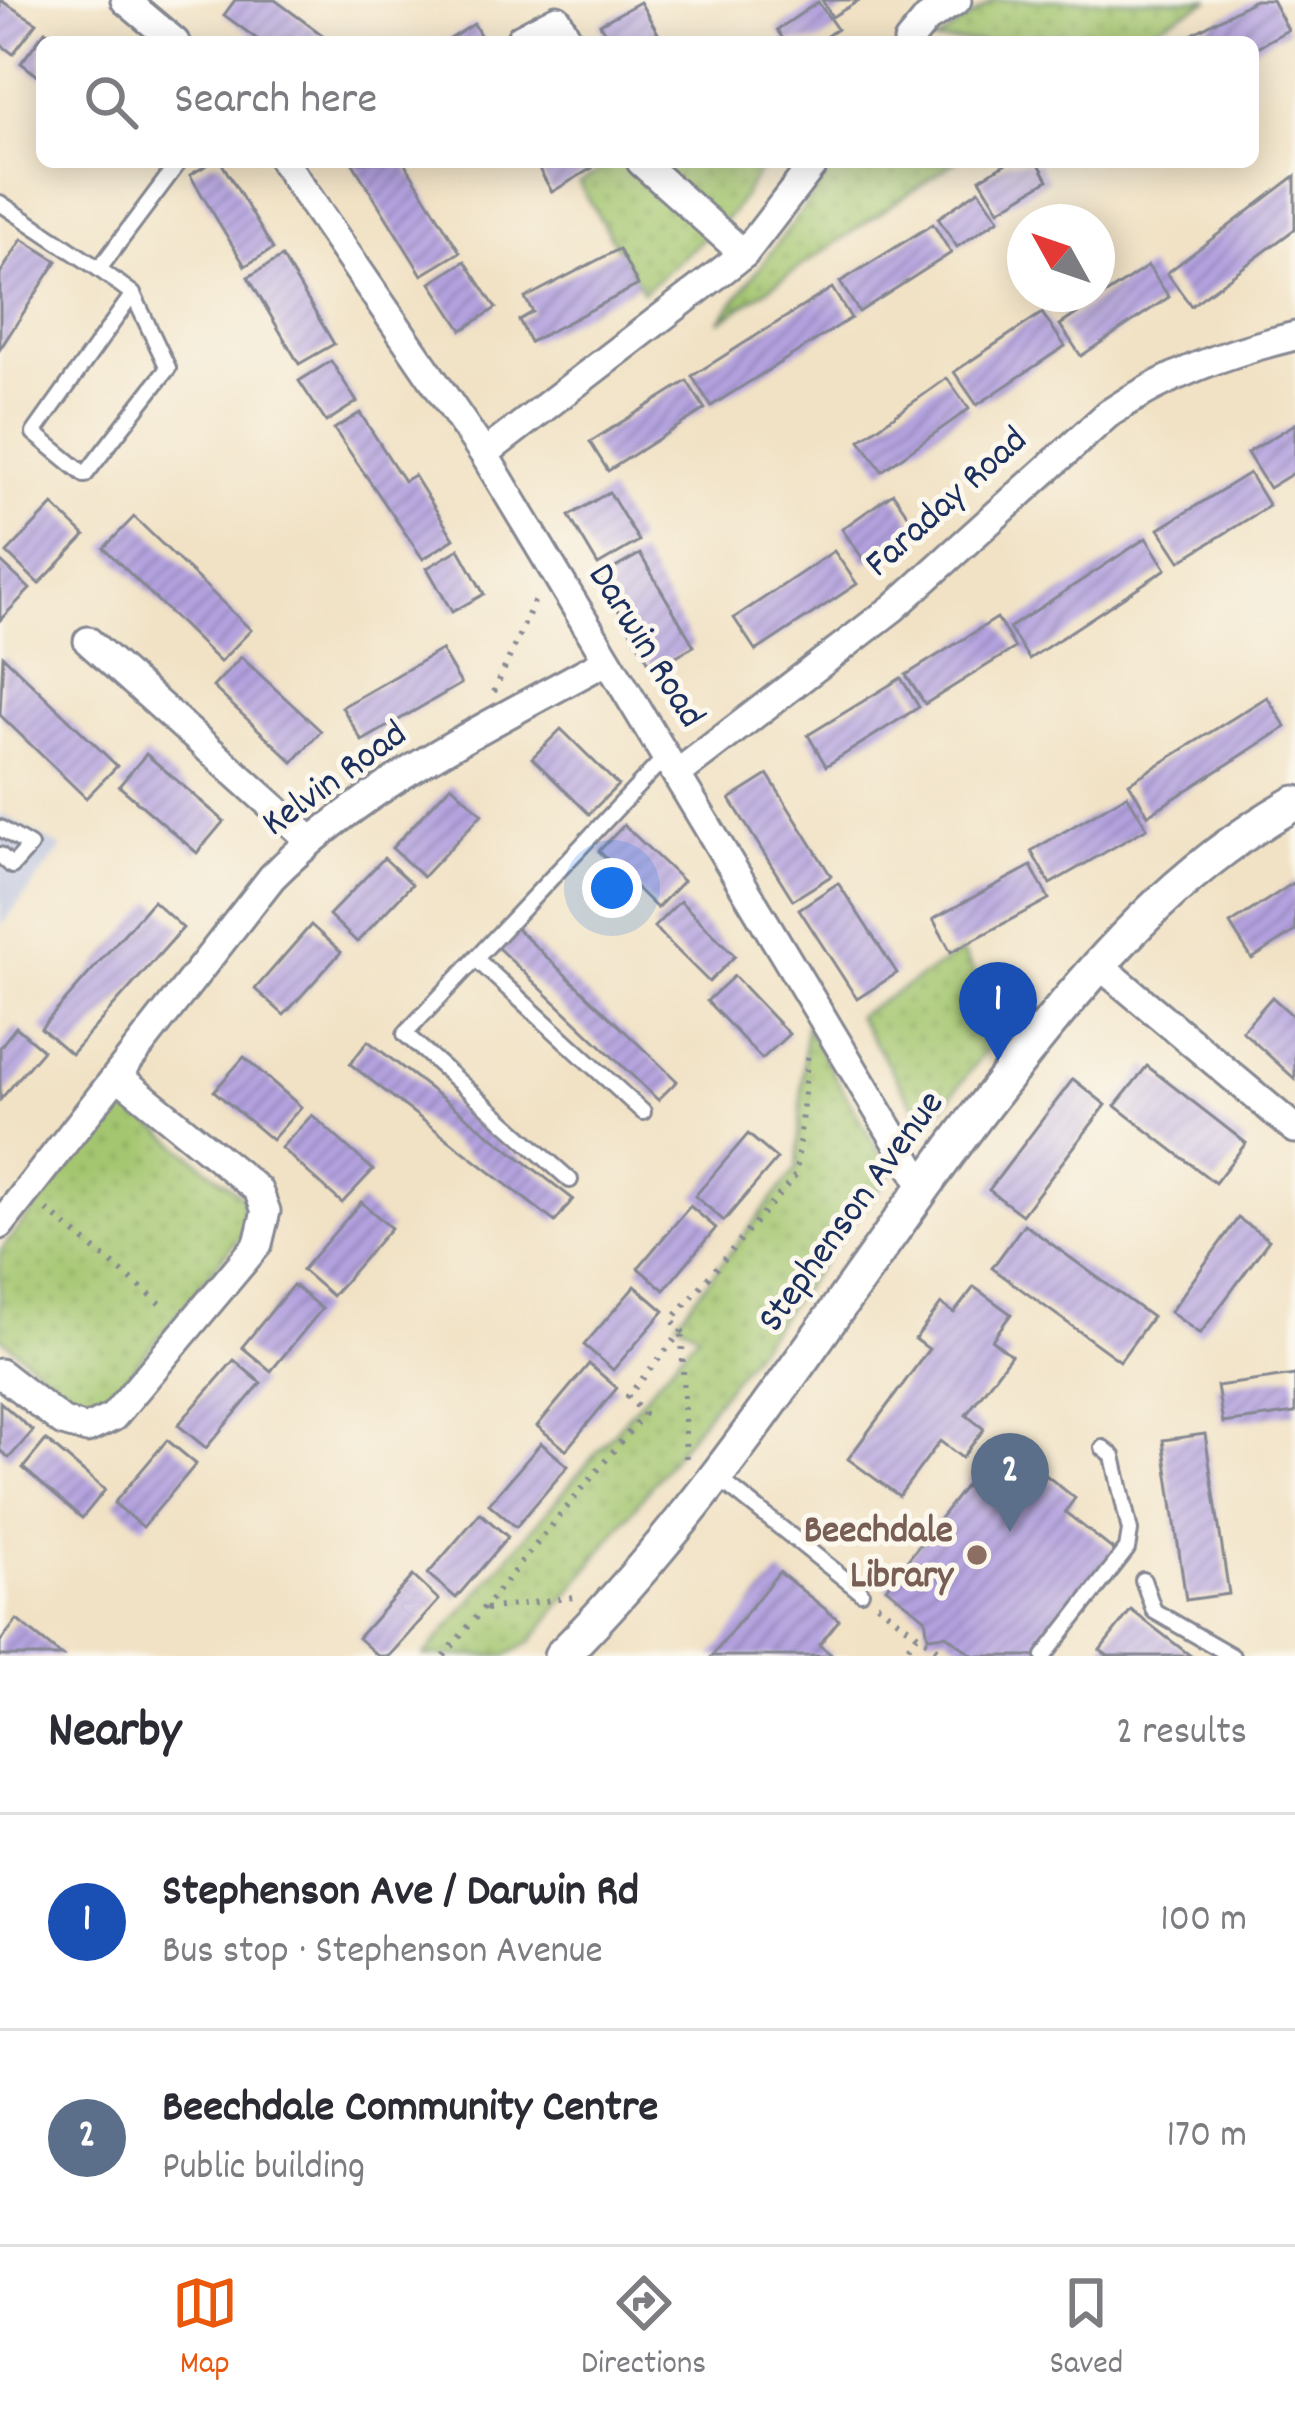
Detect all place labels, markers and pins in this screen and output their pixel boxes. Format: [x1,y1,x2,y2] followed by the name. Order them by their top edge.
[959,962,1037,1061] pin: 1
[971,1433,1049,1532] pin: 2
[804,1506,954,1606] place label: Beechdale Library
[964,1542,990,1568] marker: Beechdale Library

